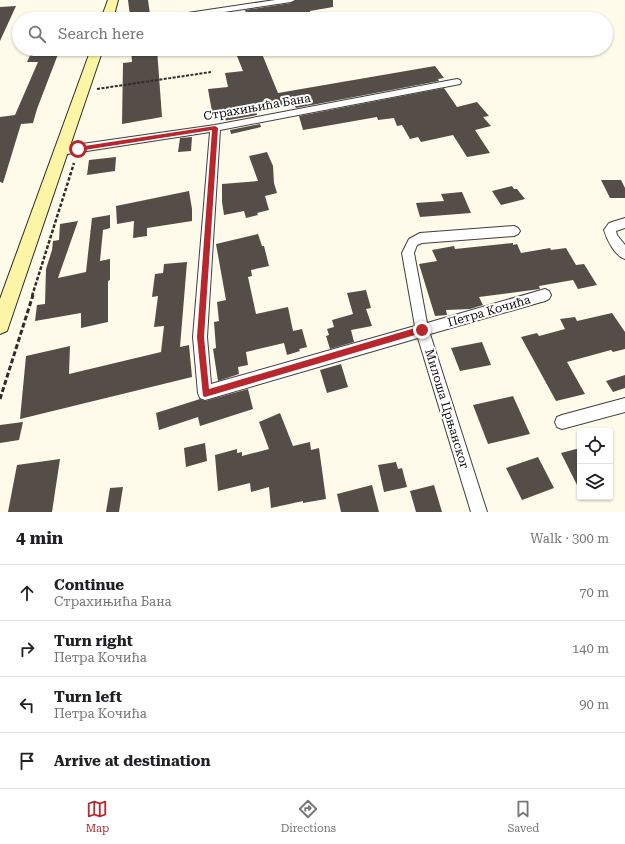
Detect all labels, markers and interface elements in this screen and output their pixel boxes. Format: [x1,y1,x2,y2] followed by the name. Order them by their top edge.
[12,12,613,56] search box
[26,23,48,45] icon: search
[58,25,144,43] text: Search here
[202,91,312,123] street label: Страхињића Бана
[69,140,87,158] route start
[446,292,533,330] street label: Петра Кочића
[413,321,431,339] route end
[422,347,472,471] street label: Милоша Црњанског
[577,428,613,500] map controls
[577,428,613,464] button: locate
[577,464,613,500] button: layers
[16,528,63,548] text: 4 min
[530,531,609,546] text: Walk · 300 m
[54,576,124,594] text: Continue
[16,582,38,604] icon: ahead
[579,585,609,600] text: 70 m
[54,594,172,609] text: Страхињића Бана
[54,632,133,650] text: Turn right
[16,638,38,660] icon: right
[572,641,609,656] text: 140 m
[54,650,147,665] text: Петра Кочића
[54,688,122,706] text: Turn left
[16,694,38,716] icon: left
[579,697,609,712] text: 90 m
[54,706,147,721] text: Петра Кочића
[16,750,38,772] icon: arrive
[54,752,210,770] text: Arrive at destination
[86,798,109,835] tab: Map
[281,798,336,835] tab: Directions
[507,798,539,835] tab: Saved

